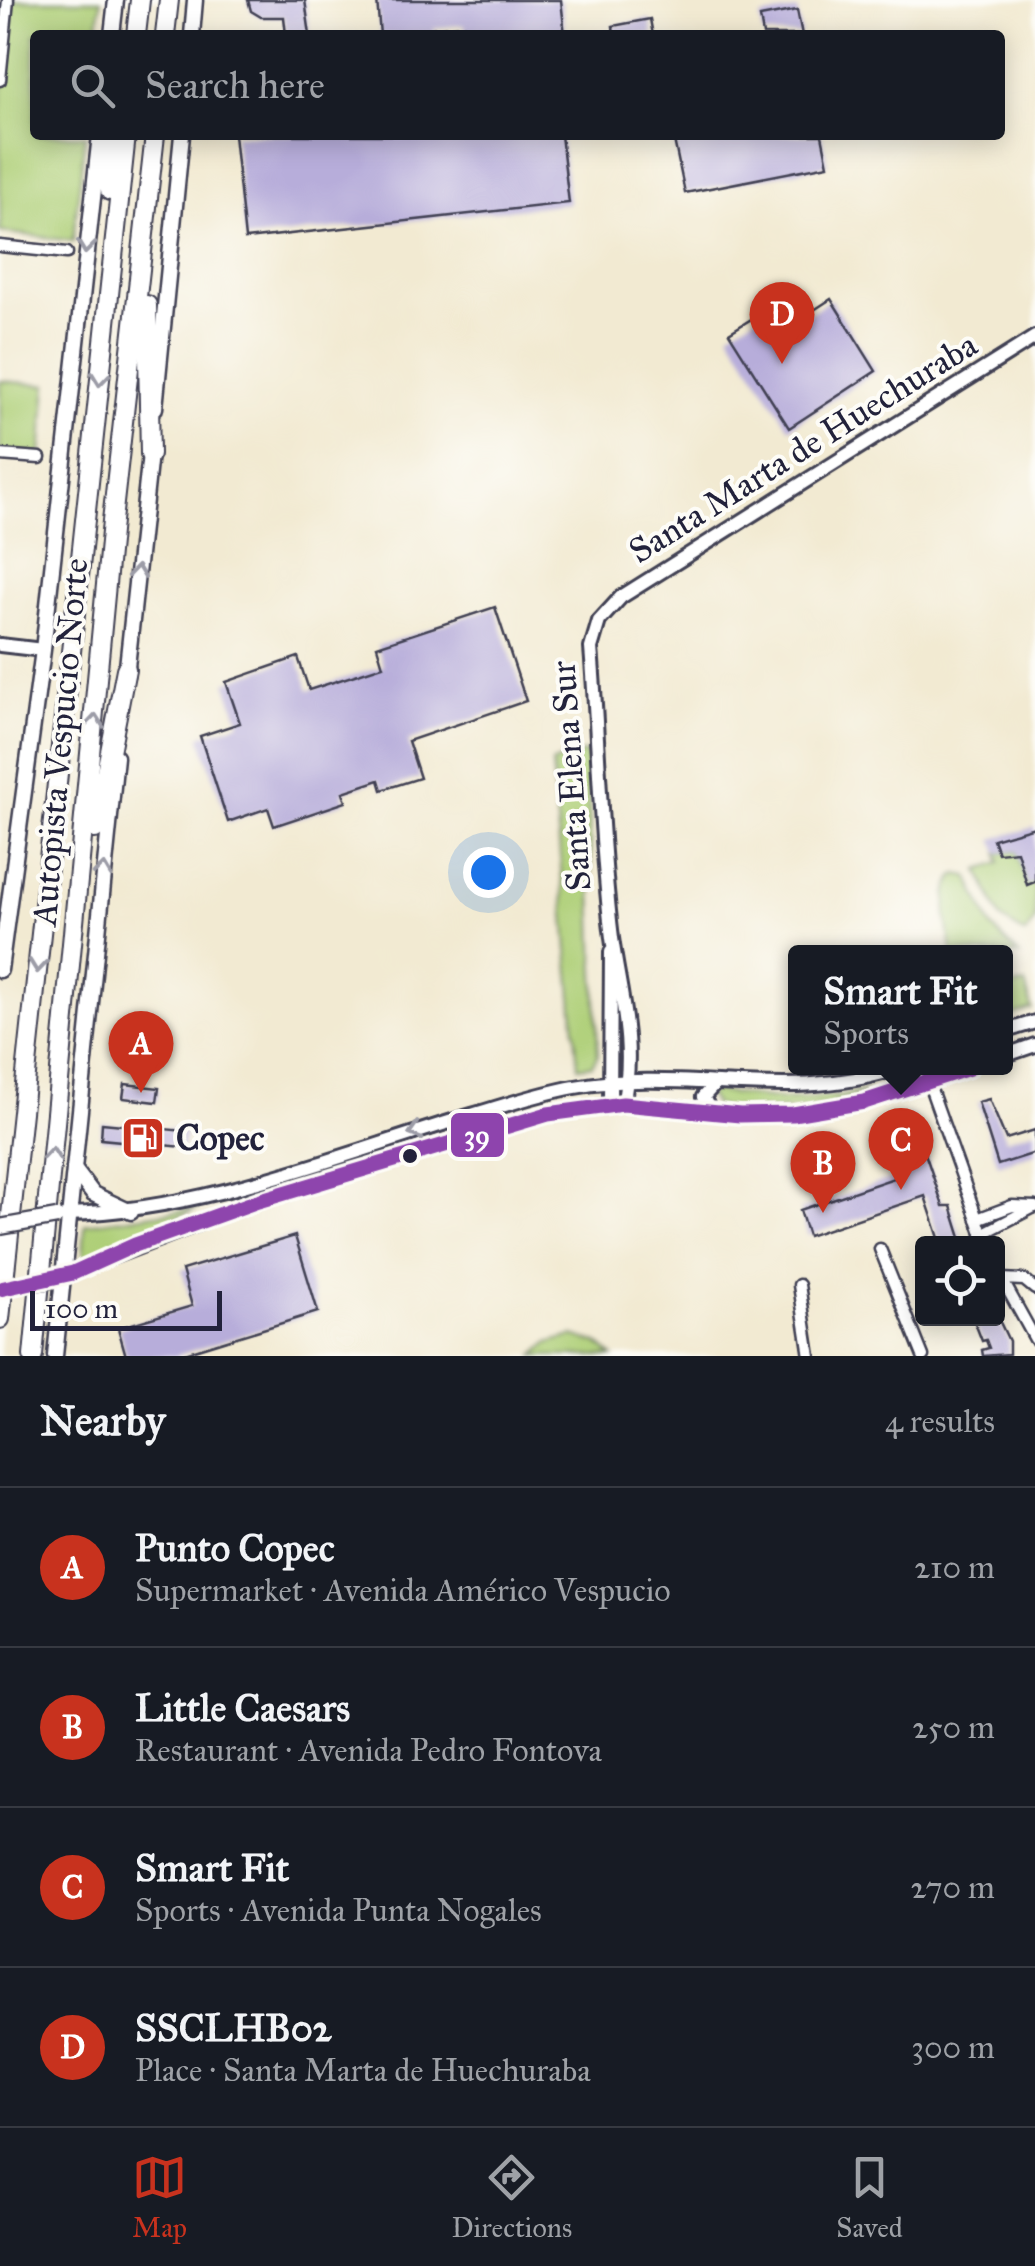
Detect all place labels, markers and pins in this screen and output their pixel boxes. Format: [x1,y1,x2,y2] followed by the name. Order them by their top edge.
[750,282,814,364] pin: D
[108,1010,174,1093] pin: A
[868,1108,934,1190] pin: C
[120,1115,166,1161] fuel station icon: Copec
[176,1117,265,1160] place label: Copec
[790,1130,856,1213] pin: B
[400,1146,420,1166] unlabelled marker

